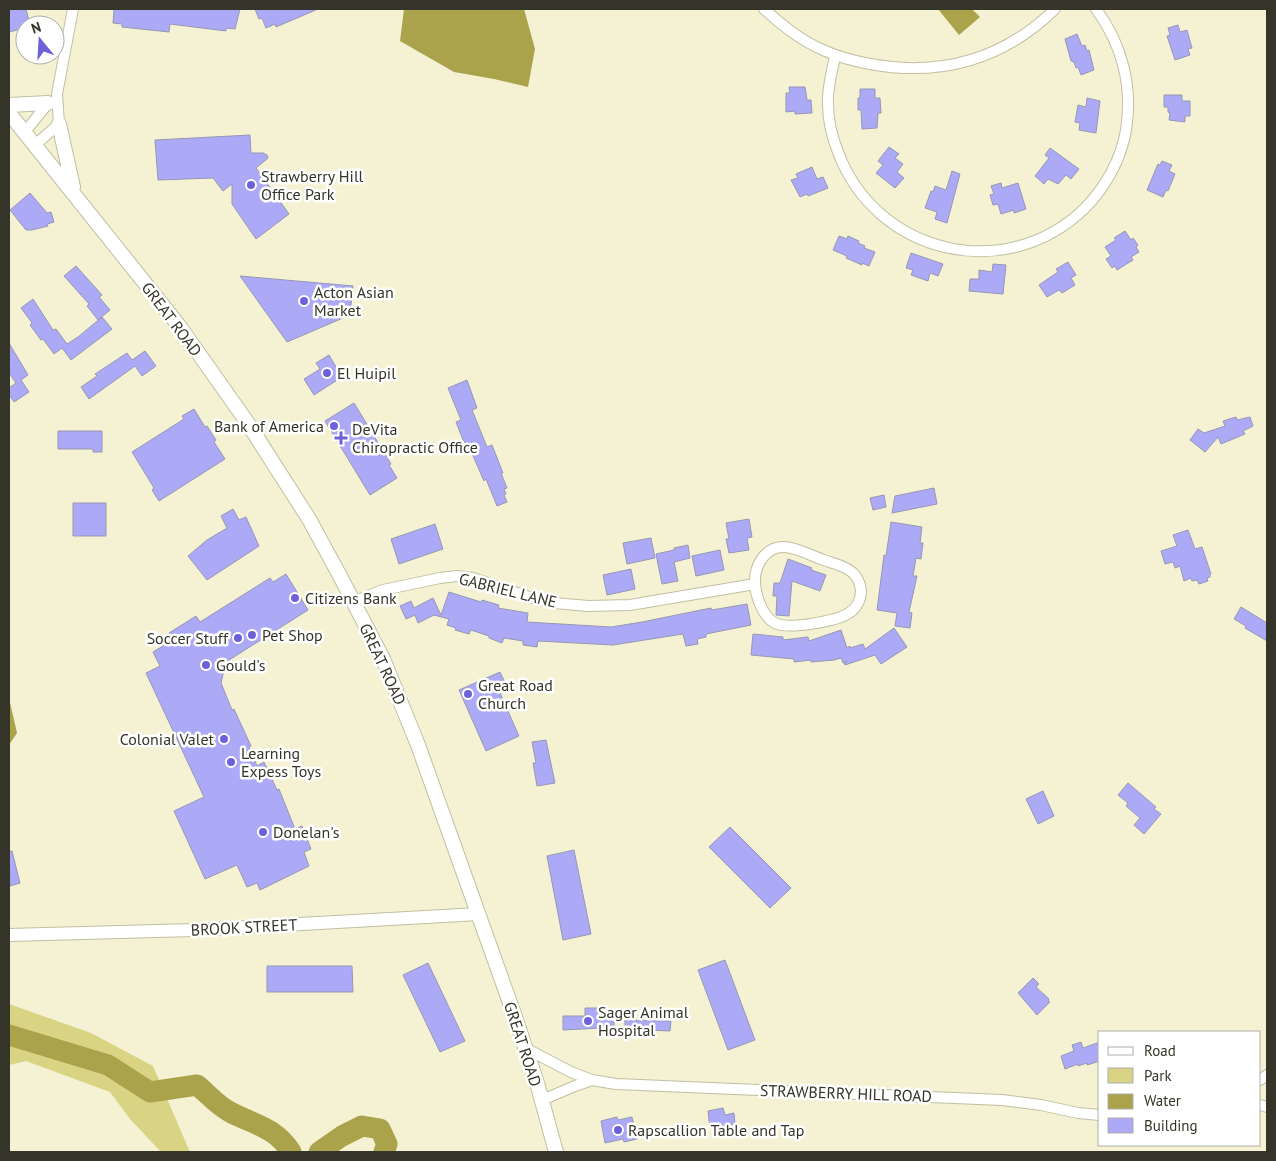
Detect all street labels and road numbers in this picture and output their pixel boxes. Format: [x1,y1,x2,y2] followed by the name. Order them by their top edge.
[138,278,206,360] street label: GREAT ROAD
[457,568,559,612] street label: GABRIEL LANE
[355,620,411,708] street label: GREAT ROAD
[190,914,298,940] street label: BROOK STREET
[500,999,546,1089] street label: GREAT ROAD
[760,1080,932,1106] street label: STRAWBERRY HILL ROAD

